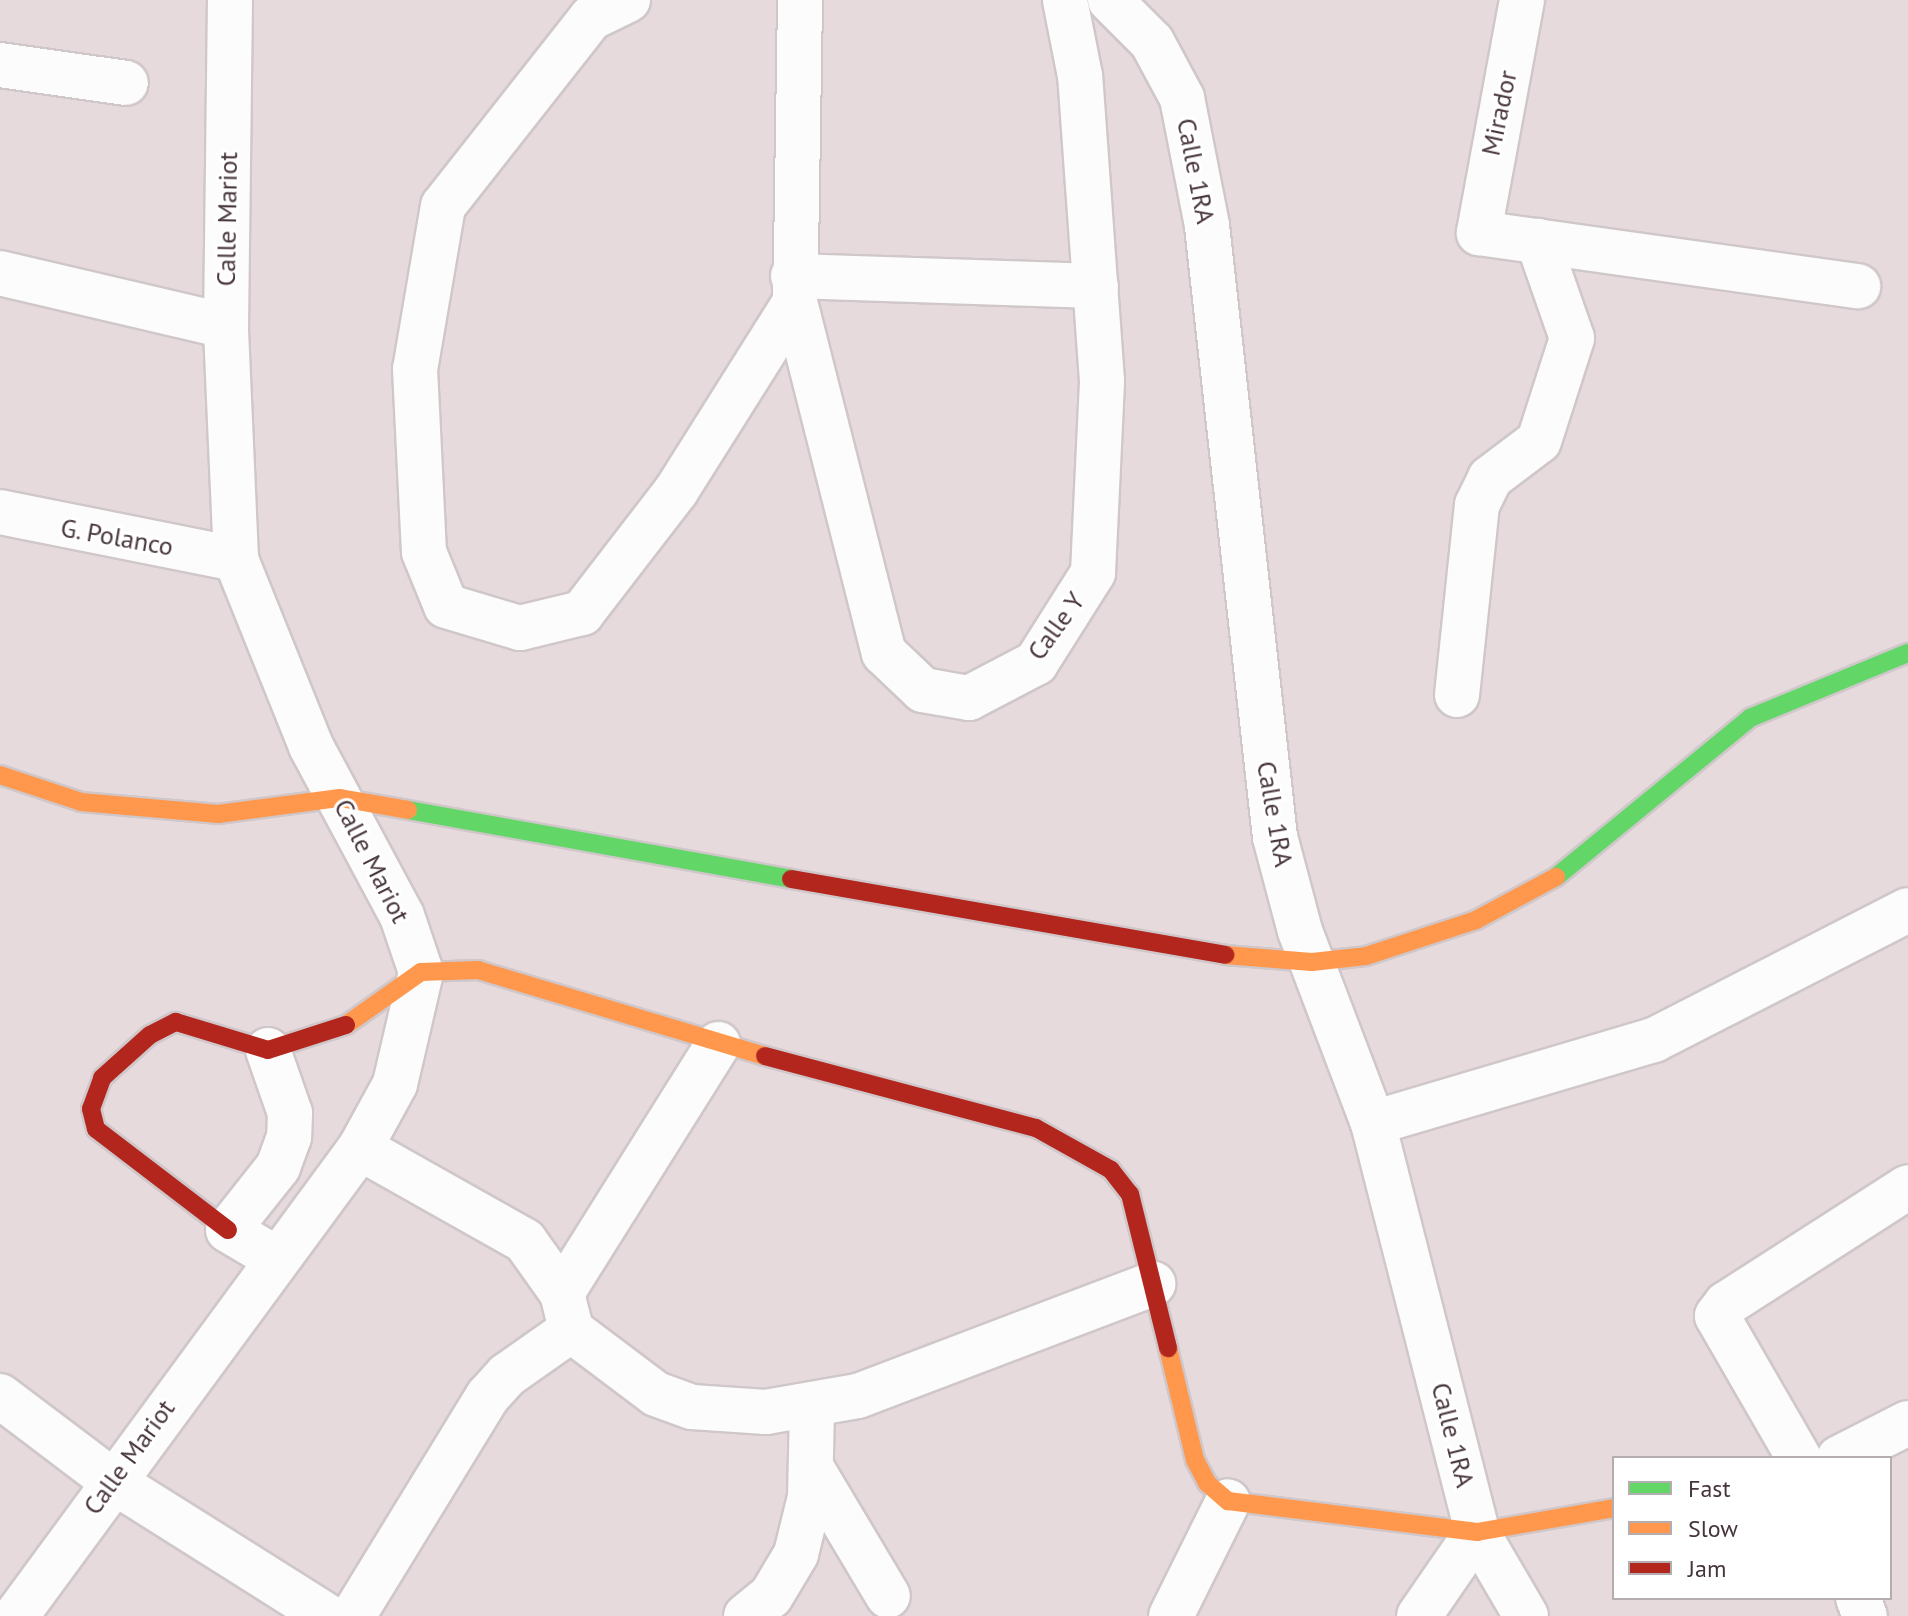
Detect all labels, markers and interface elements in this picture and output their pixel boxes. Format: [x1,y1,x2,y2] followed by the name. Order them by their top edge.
[1475,68,1523,158] street label: Mirador
[1170,116,1222,226] street label: Calle 1RA
[210,151,244,287] street label: Calle Mariot
[57,512,177,562] street label: G. Polanco
[1021,586,1091,666] street label: Calle Y
[1250,759,1300,869] street label: Calle 1RA
[328,794,416,928] street label: Calle Mariot
[1425,1379,1481,1491] street label: Calle 1RA
[77,1393,181,1521] street label: Calle Mariot
[1612,1456,1892,1600] legend
[1688,1473,1731,1504] text: Fast
[1688,1513,1738,1544] text: Slow
[1688,1553,1726,1584] text: Jam

